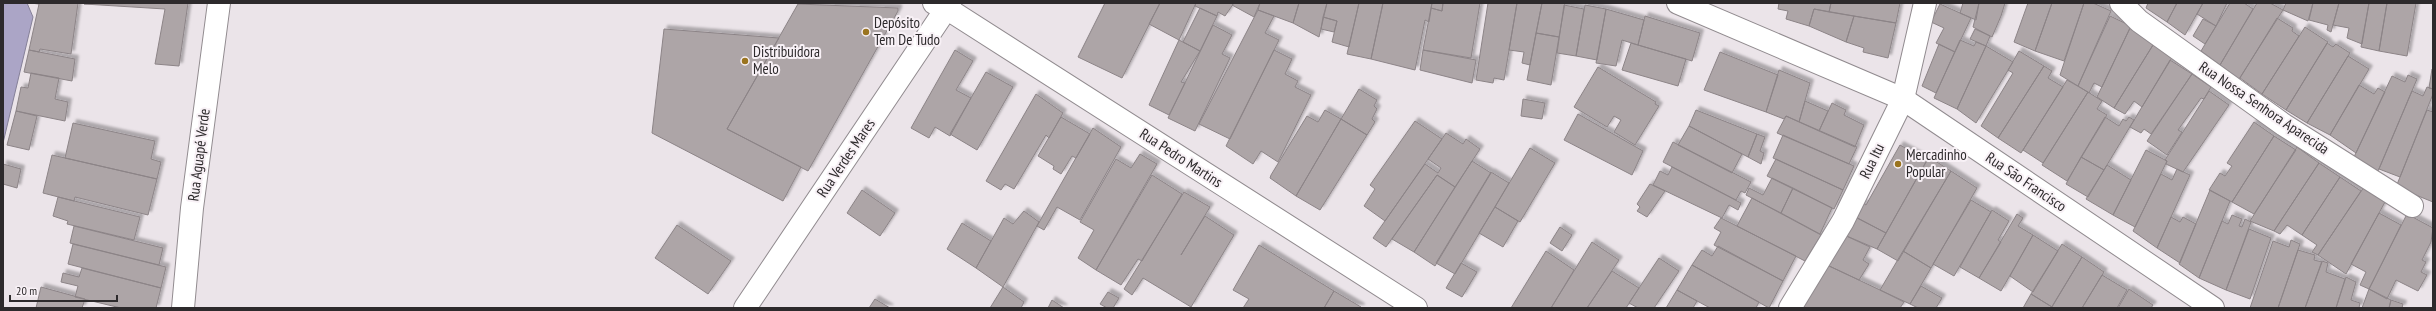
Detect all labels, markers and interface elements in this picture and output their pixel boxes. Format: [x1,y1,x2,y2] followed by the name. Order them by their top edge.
[874,13,940,49] place label: Depósito Tem De Tudo
[861,27,871,37] marker: Depósito Tem De Tudo
[753,42,820,78] place label: Distribuidora Melo
[740,56,750,66] marker: Distribuidora Melo
[2196,57,2333,158] street label: Rua Nossa Senhora Aparecida
[183,108,214,202] street label: Rua Aguapé Verde
[812,115,879,201] street label: Rua Verdes Mares
[1136,124,1226,191] street label: Rua Pedro Martins
[1855,140,1888,182] street label: Rua Itu
[1906,145,1967,181] place label: Mercadinho Popular
[1982,148,2070,215] street label: Rua São Francisco
[1893,159,1903,169] marker: Mercadinho Popular
[10,277,117,303] scale bar
[16,283,37,298] text: 20 m

